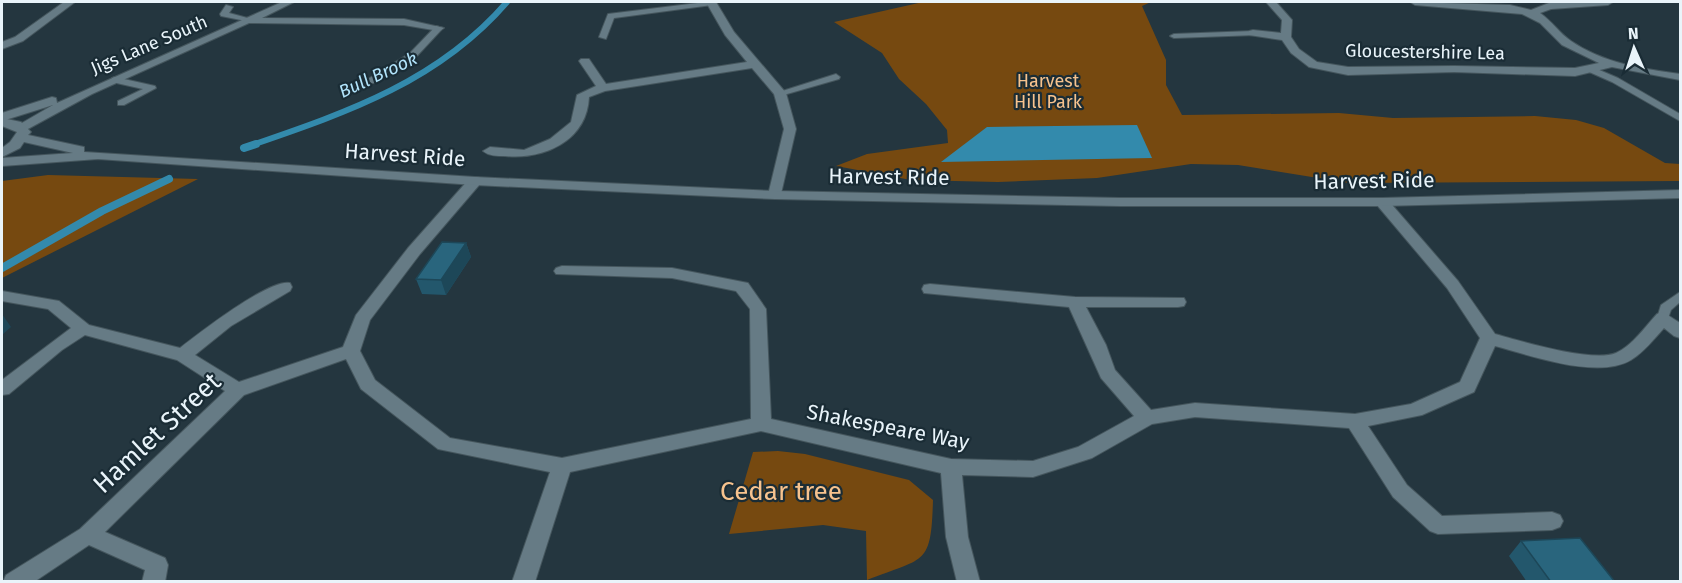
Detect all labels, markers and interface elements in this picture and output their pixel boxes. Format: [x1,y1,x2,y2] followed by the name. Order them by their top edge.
[87,11,211,79] street label: Jigs Lane South
[1604,18,1664,78] north arrow
[1627,24,1639,43] text: N
[1345,40,1505,64] street label: Gloucestershire Lea
[335,47,421,103] water label: Bull Brook
[1014,70,1083,113] park label: Harvest Hill Park
[344,138,466,172] street label: Harvest Ride
[828,163,950,191] street label: Harvest Ride
[1313,167,1435,195] street label: Harvest Ride
[87,366,227,500] street label: Hamlet Street
[805,399,972,456] street label: Shakespeare Way
[720,476,842,507] park label: Cedar tree

